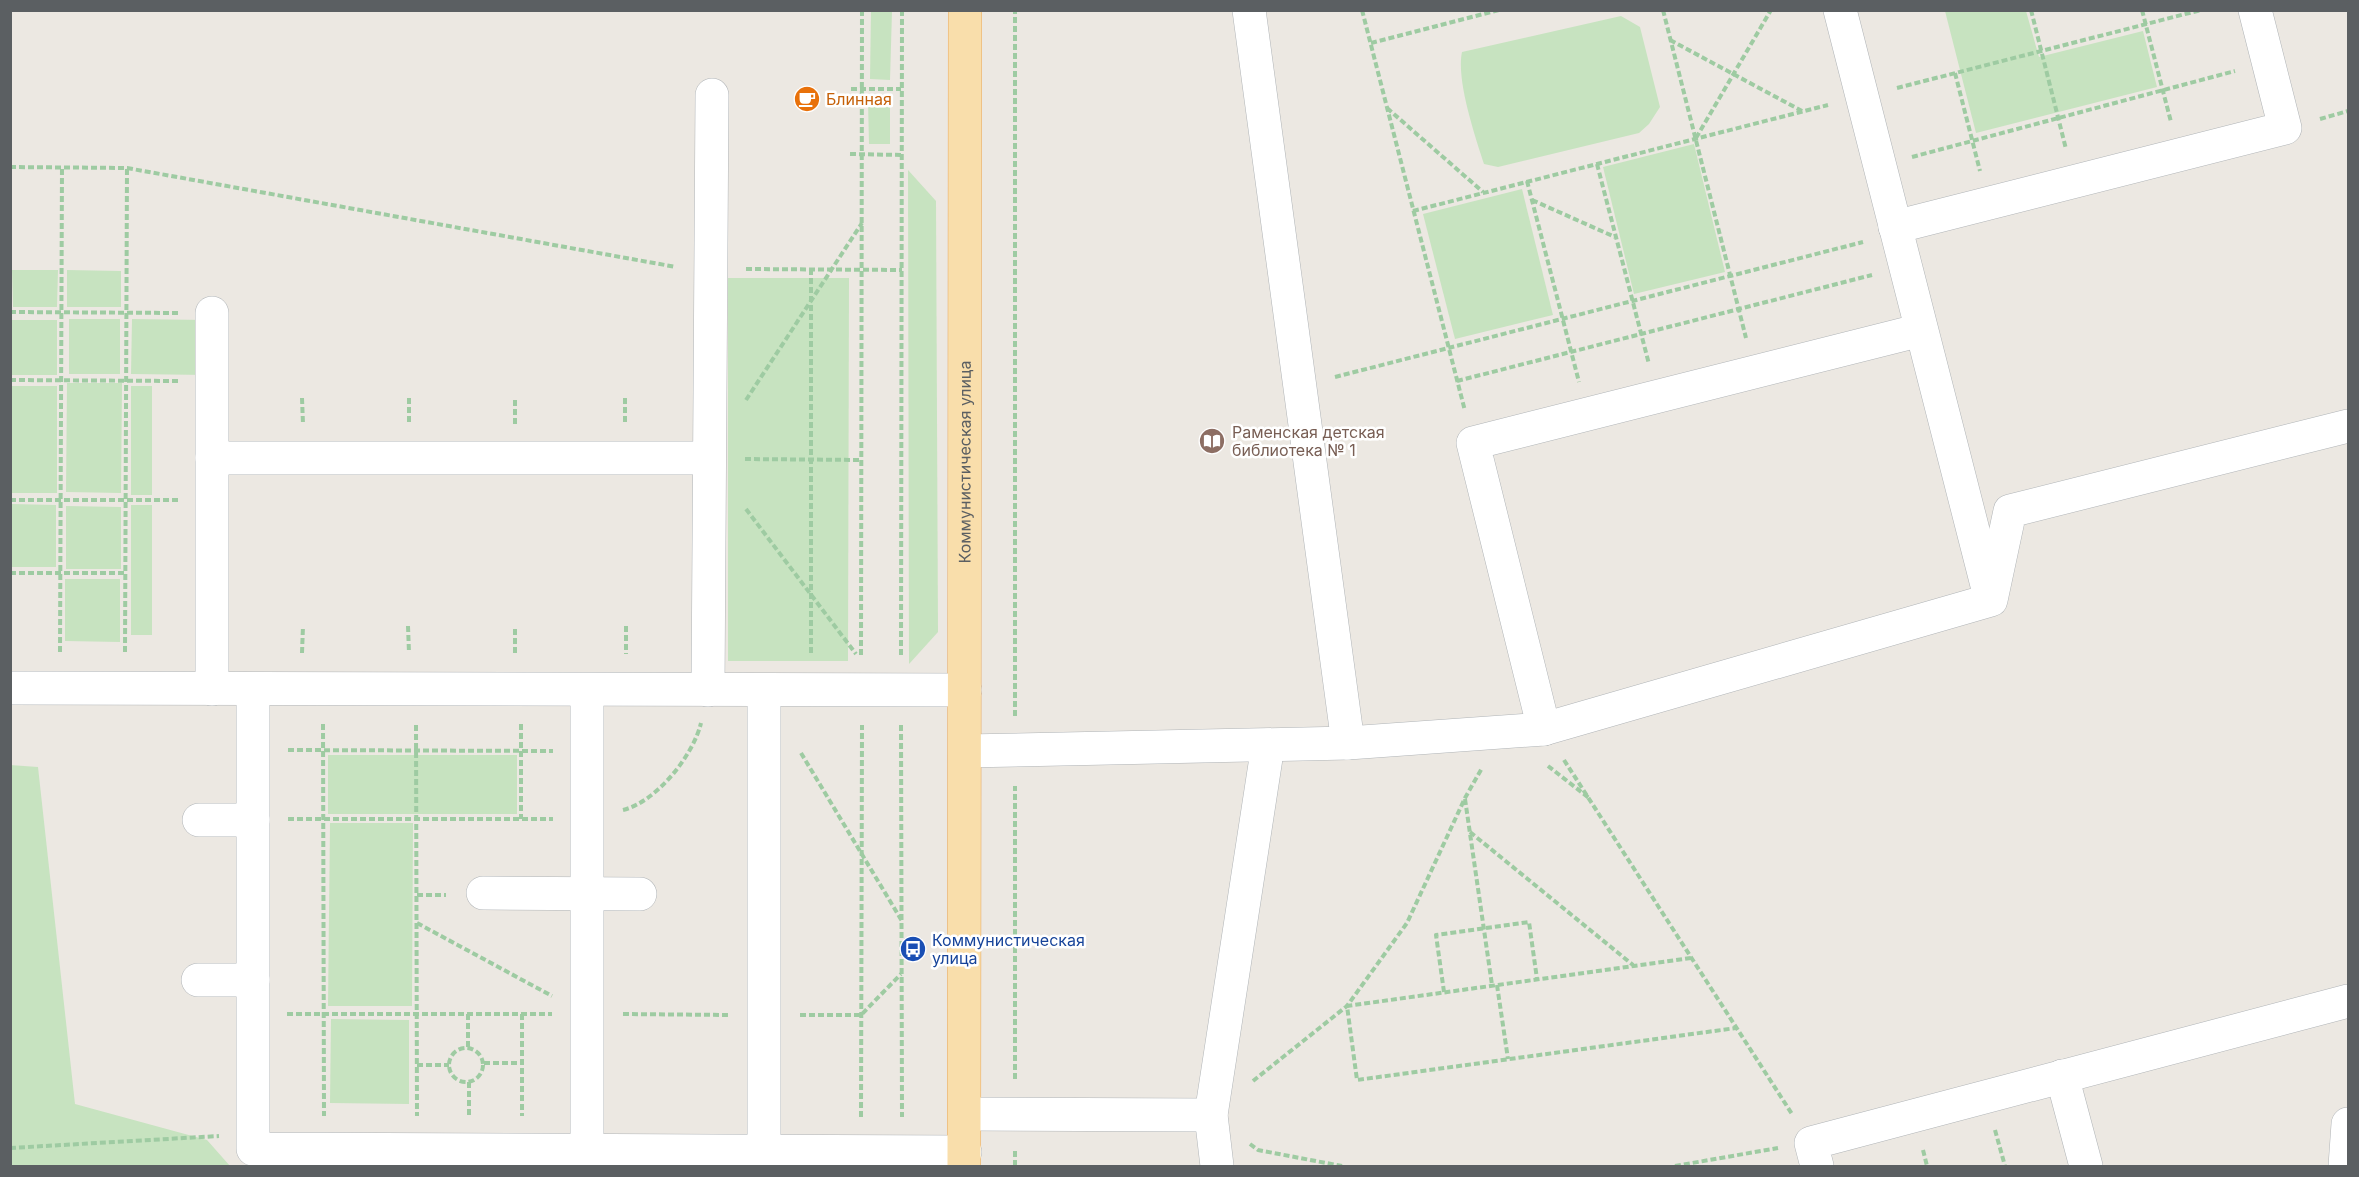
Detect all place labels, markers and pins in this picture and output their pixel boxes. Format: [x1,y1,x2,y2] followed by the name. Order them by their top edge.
[792,84,822,114] cafe icon: Блинная
[826,89,892,109] place label: Блинная
[1232,422,1385,460] place label: Раменская детская библиотека № 1
[1197,426,1227,456] library icon: Раменская детская библиотека № 1
[932,930,1085,968] place label: Коммунистическая улица
[898,934,928,964] bus stop icon: Коммунистическая улица

